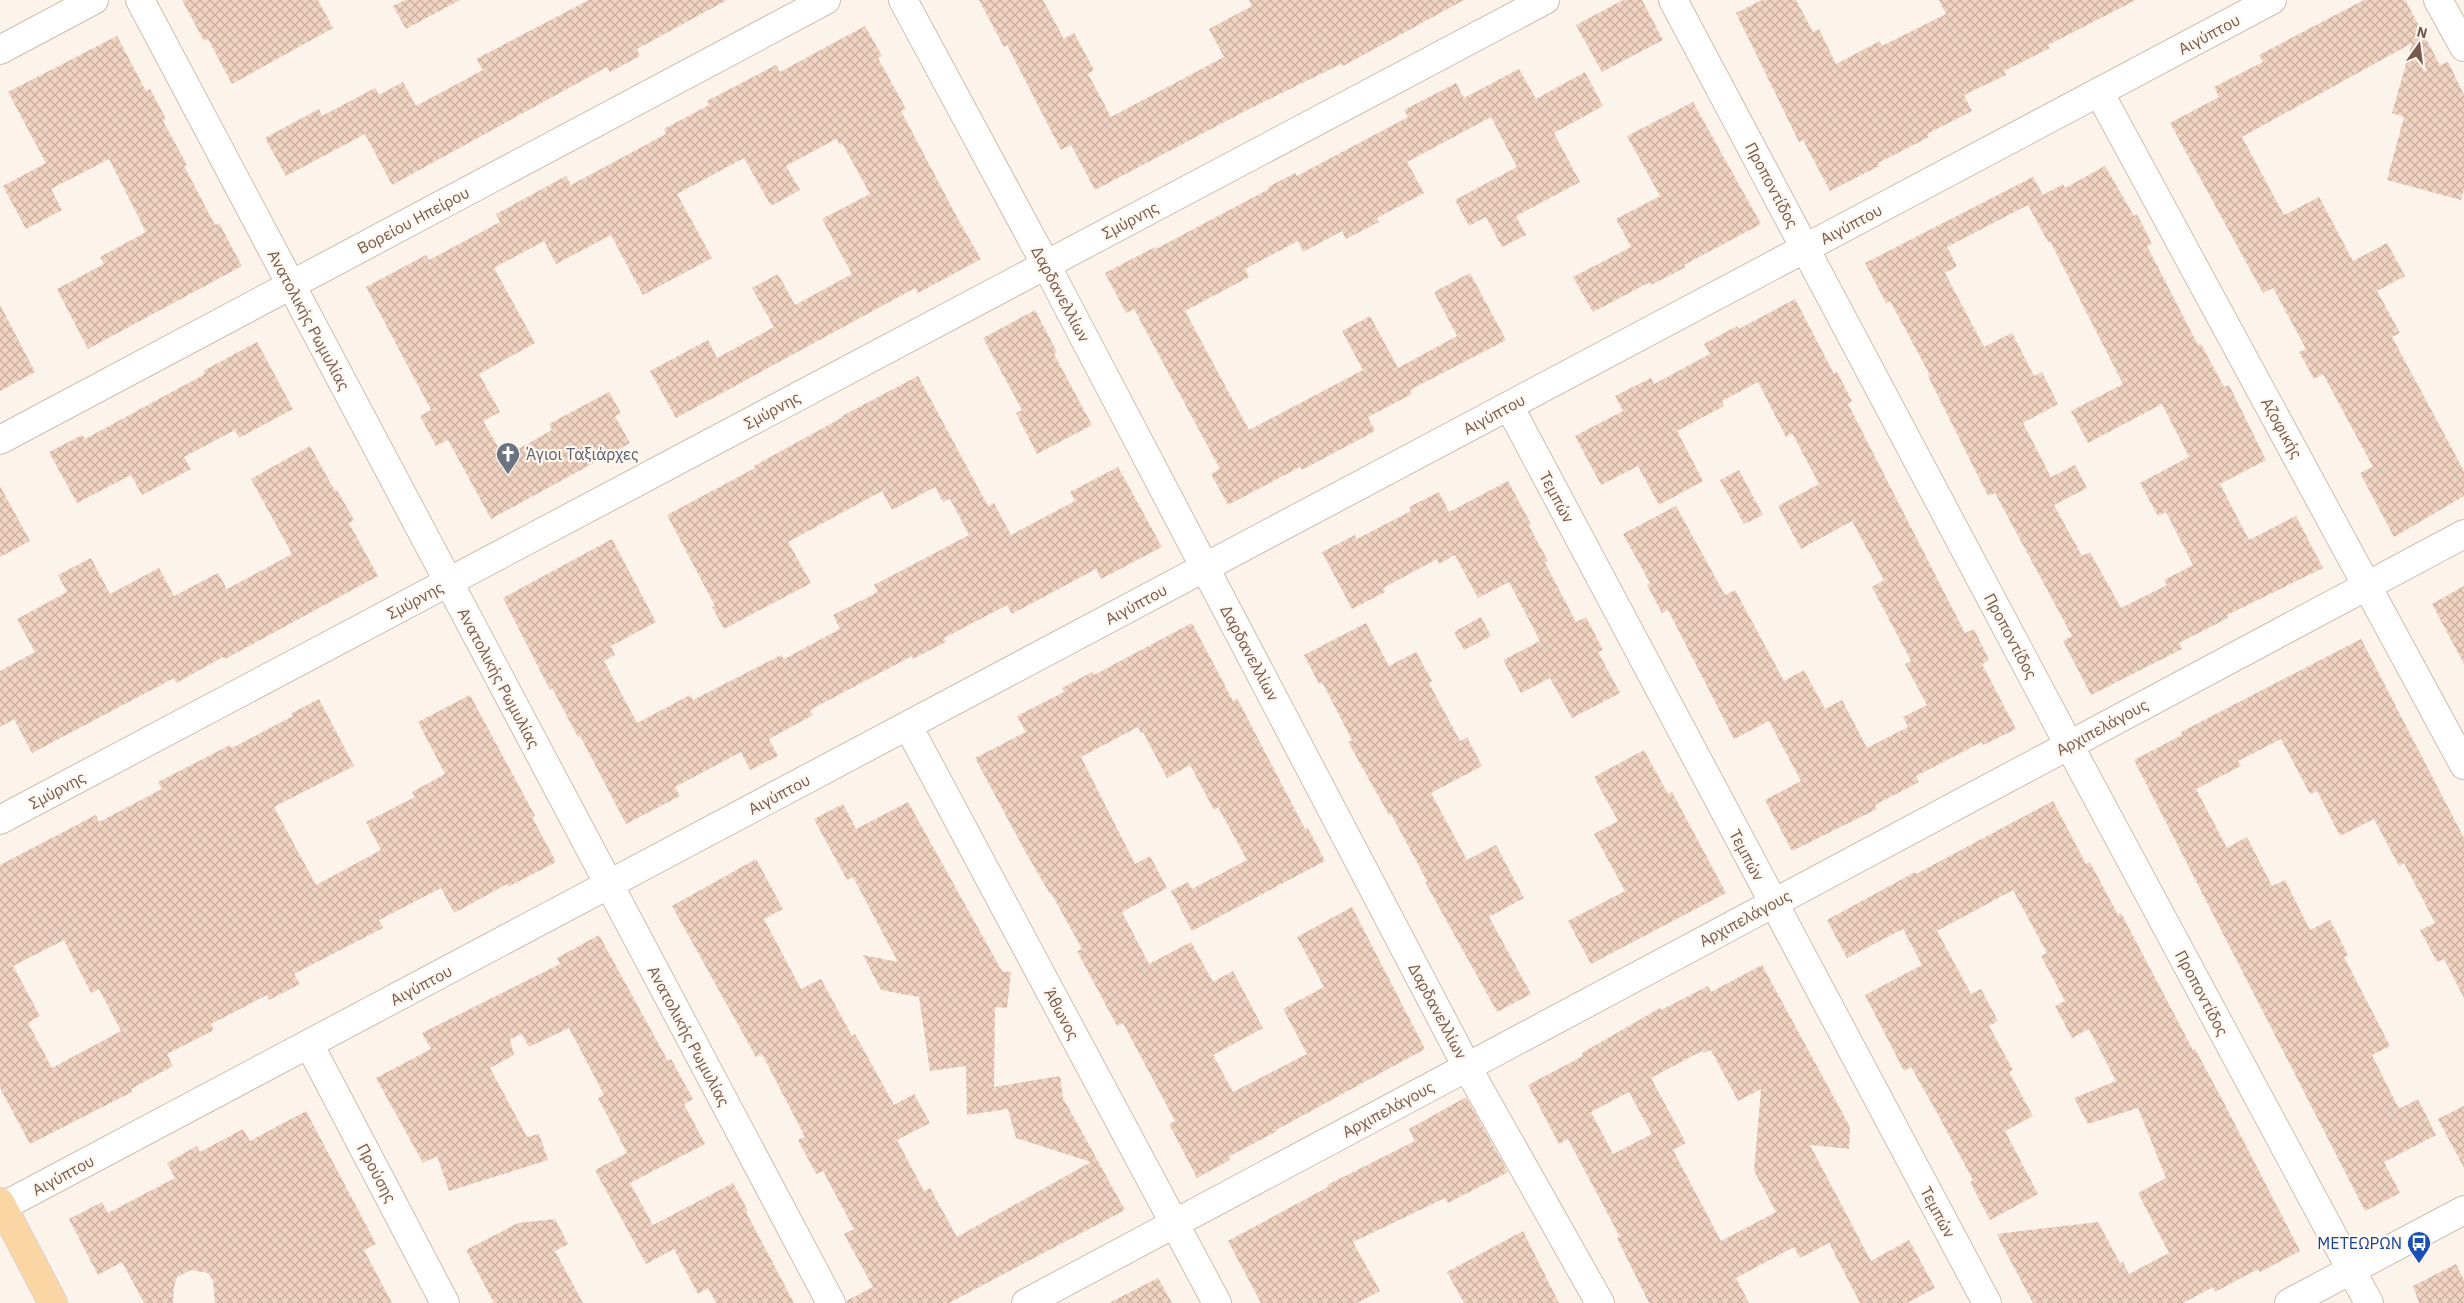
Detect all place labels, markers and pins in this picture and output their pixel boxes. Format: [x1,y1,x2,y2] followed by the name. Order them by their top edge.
[495,441,521,475] church icon: Άγιοι Ταξιάρχες
[526,444,639,464] place label: Άγιοι Ταξιάρχες
[2406,1230,2432,1264] bus stop icon: ΜΕΤΕΩΡΩΝ
[2317,1233,2402,1253] place label: ΜΕΤΕΩΡΩΝ

